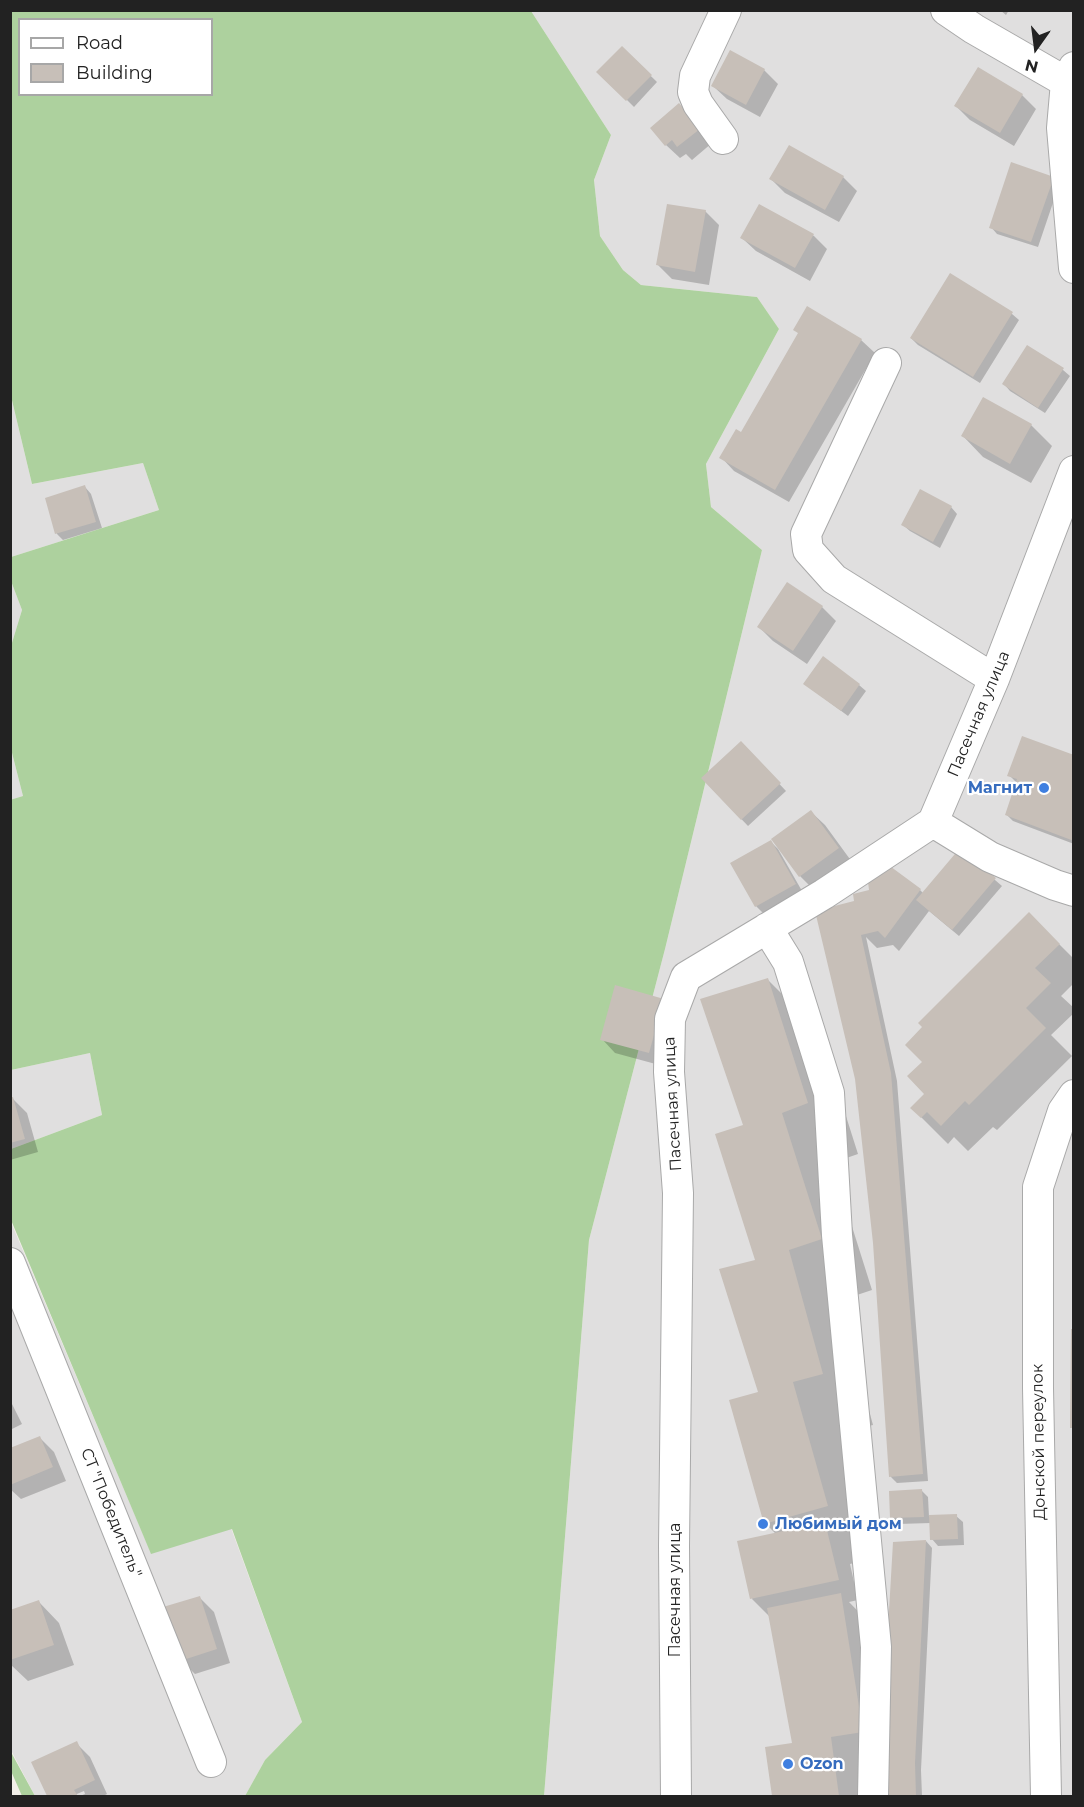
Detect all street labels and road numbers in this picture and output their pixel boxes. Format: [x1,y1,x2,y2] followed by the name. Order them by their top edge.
[944,648,1014,780] street label: Пасечная улица
[660,1036,686,1172] street label: Пасечная улица
[1028,1364,1050,1520] street label: Донской переулок
[76,1446,146,1580] street label: СТ "Победитель"
[665,1523,685,1657] street label: Пасечная улица

